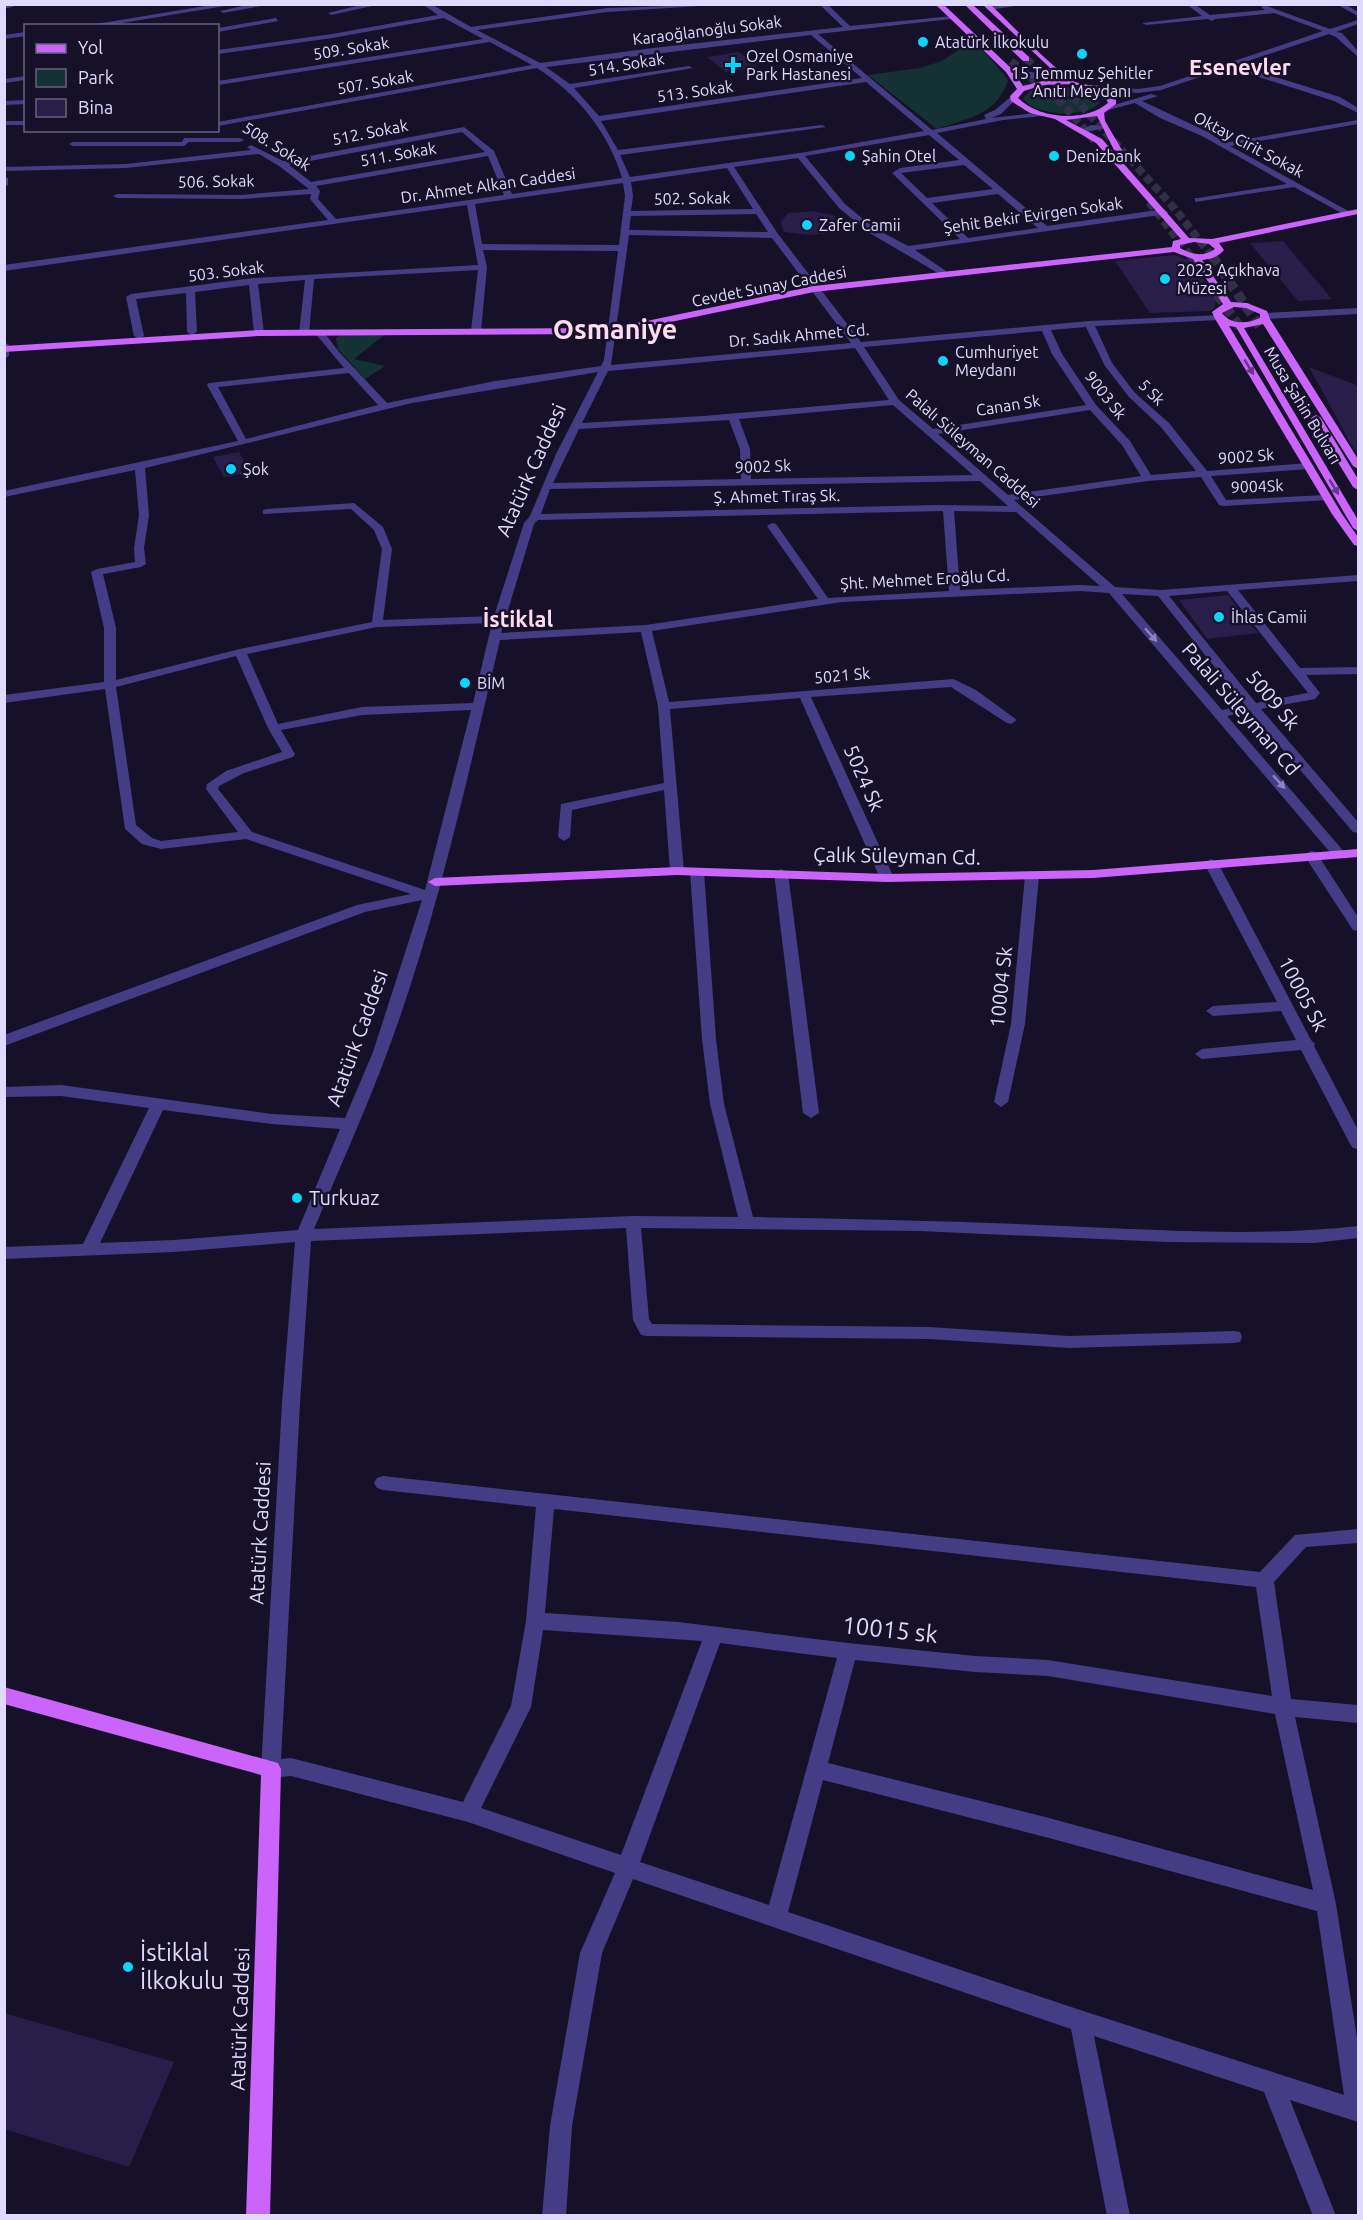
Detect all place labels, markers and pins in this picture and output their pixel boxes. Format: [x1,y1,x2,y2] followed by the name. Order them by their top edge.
[935,33,1049,51] place label: Atatürk İlkokulu
[916,35,930,49] marker: Atatürk İlkokulu
[746,47,853,83] place label: Ozel Osmaniye Park Hastanesi
[1075,47,1089,61] marker: 15 Temmuz Şehitler Anıtı Meydanı
[724,56,742,74] marker: Ozel Osmaniye Park Hastanesi
[1011,64,1153,100] place label: 15 Temmuz Şehitler Anıtı Meydanı
[862,147,936,165] place label: Şahin Otel
[1066,147,1141,165] place label: Denizbank
[843,149,857,163] marker: Şahin Otel
[1047,149,1061,163] marker: Denizbank
[819,216,901,234] place label: Zafer Camii
[800,218,814,232] marker: Zafer Camii
[1177,261,1280,297] place label: 2023 Açıkhava Müzesi
[1158,272,1172,286] marker: 2023 Açıkhava Müzesi
[955,343,1039,379] place label: Cumhuriyet Meydanı
[936,354,950,368] marker: Cumhuriyet Meydanı
[243,460,269,478] place label: Şok
[224,462,238,476] marker: Şok
[1231,608,1307,626] place label: İhlas Camii
[1212,610,1226,624] marker: İhlas Camii
[477,674,505,692] place label: BİM
[458,676,472,690] marker: BİM
[309,1186,380,1209] place label: Turkuaz
[290,1191,304,1205] marker: Turkuaz
[140,1939,224,1994] place label: İstiklal İlkokulu
[121,1960,135,1974] marker: İstiklal İlkokulu

